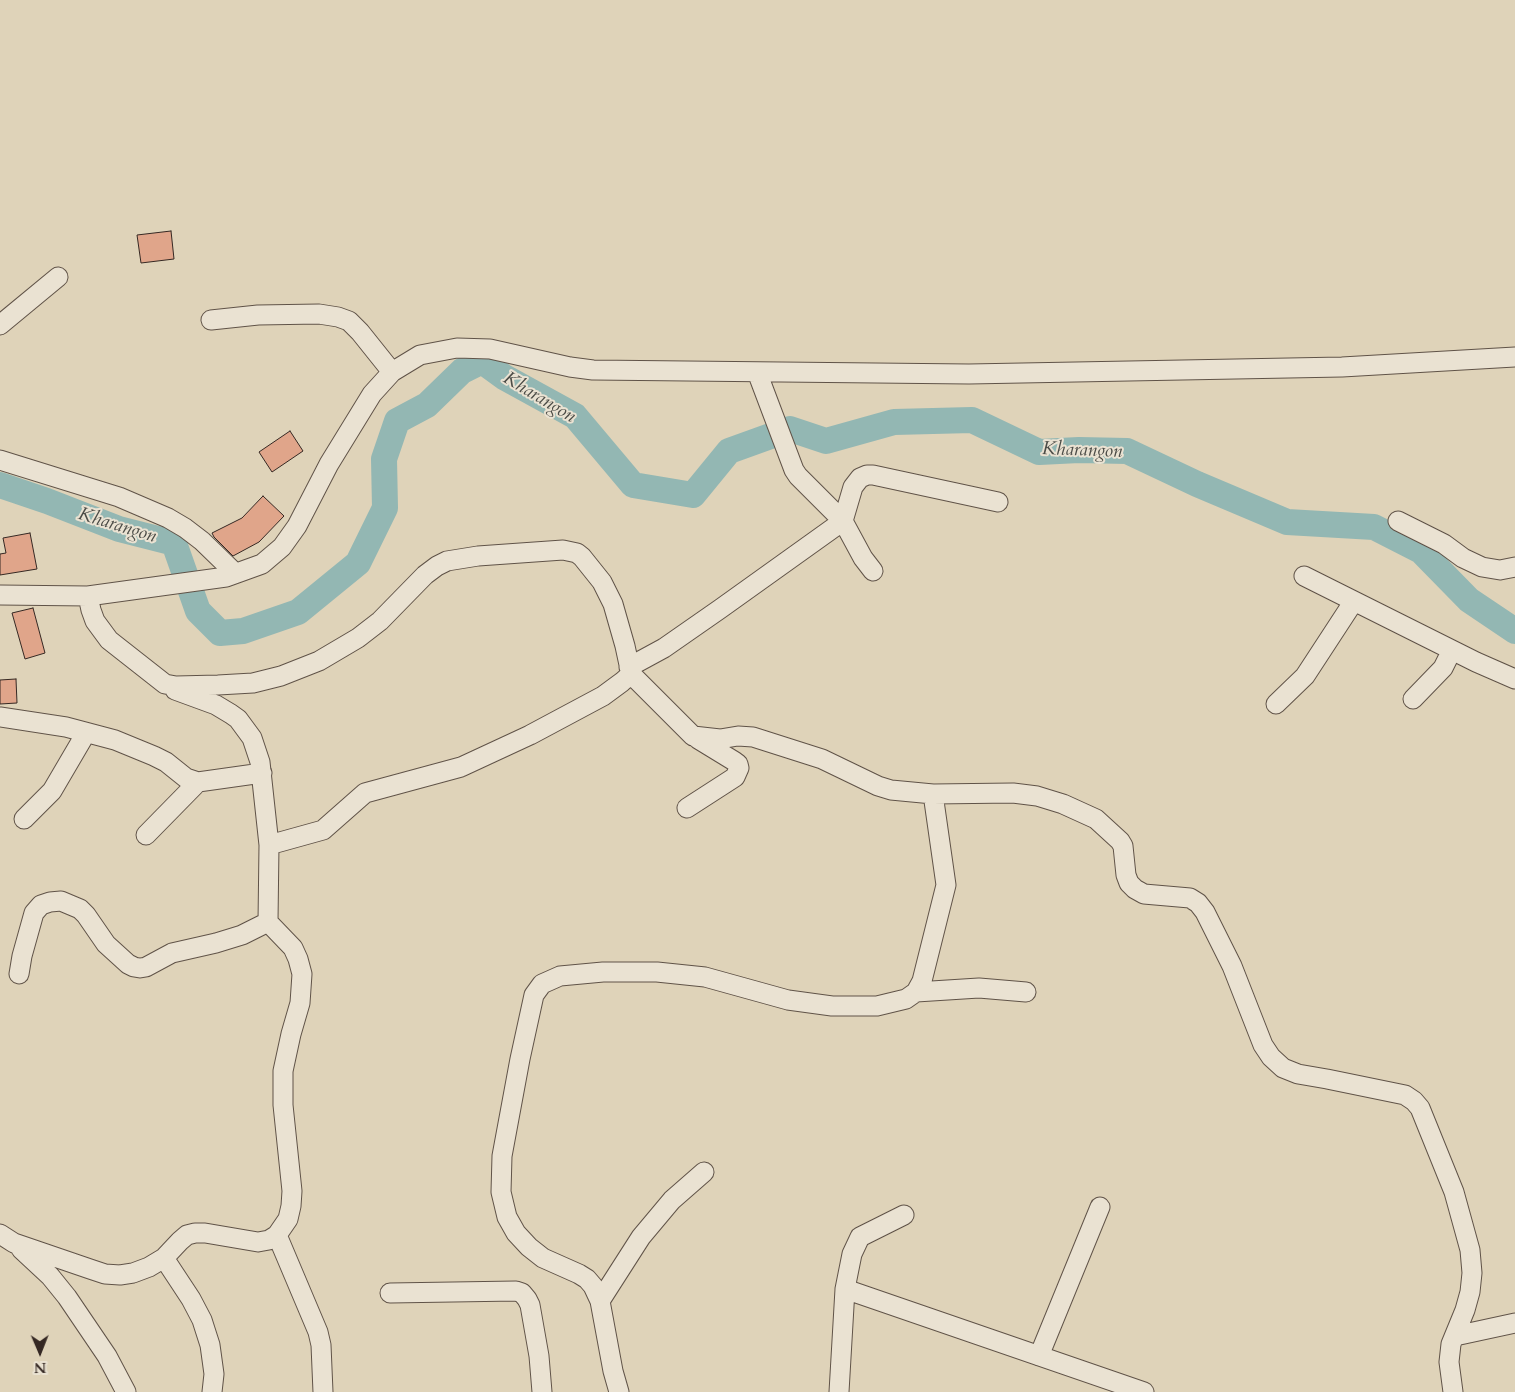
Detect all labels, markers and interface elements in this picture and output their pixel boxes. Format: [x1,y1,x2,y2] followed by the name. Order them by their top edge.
[499,368,579,428] water label: Kharangon
[1041,438,1123,464] water label: Kharangon
[75,503,159,549] water label: Kharangon
[15,1327,65,1377] north arrow
[34,1358,47,1377] text: N

